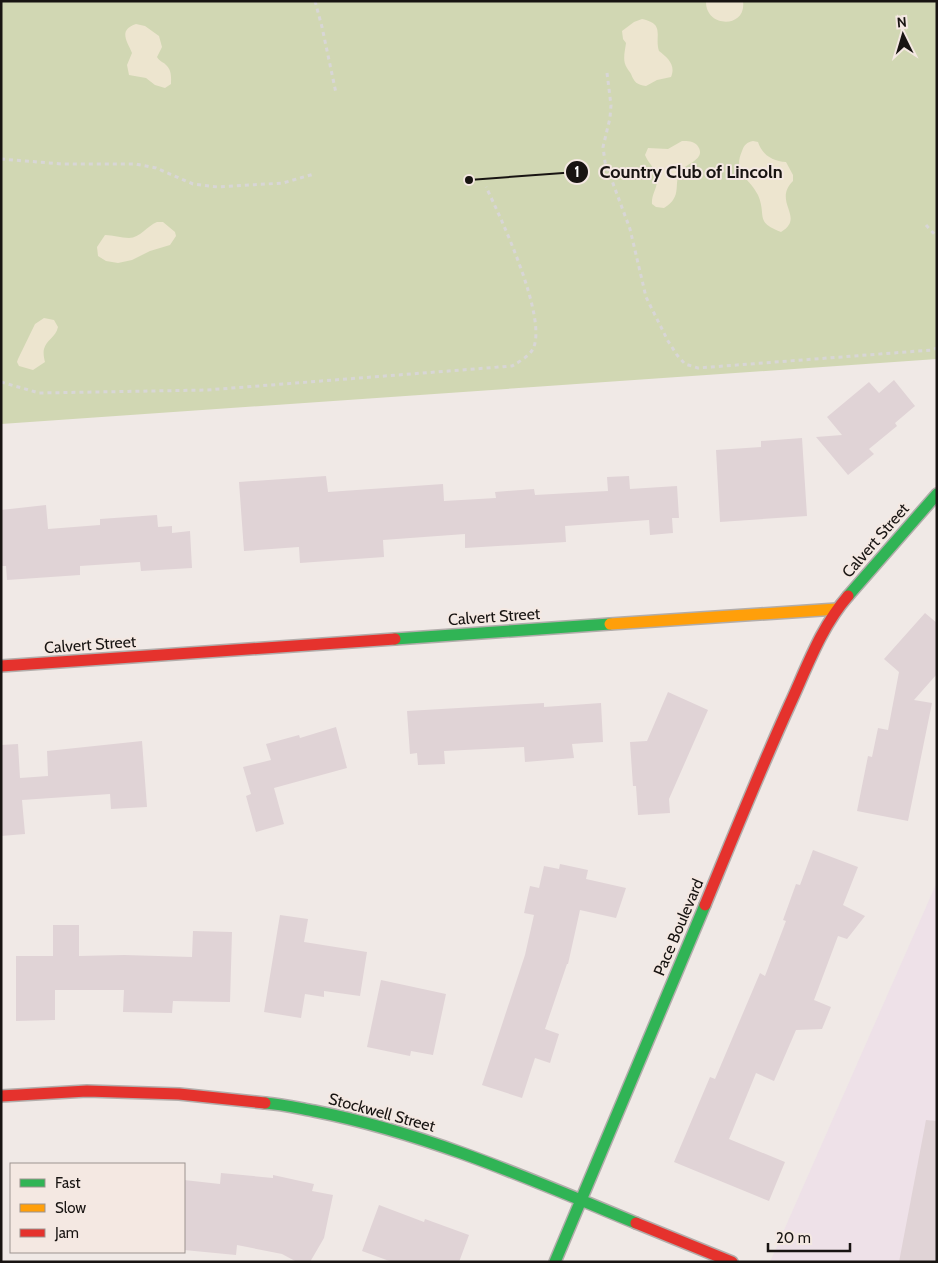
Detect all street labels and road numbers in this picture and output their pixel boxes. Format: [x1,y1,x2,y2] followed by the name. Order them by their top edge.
[838,499,913,581] street label: Calvert Street
[447,604,541,629] street label: Calvert Street
[43,632,137,657] street label: Calvert Street
[650,876,707,978] street label: Pace Boulevard
[326,1089,438,1136] street label: Stockwell Street

